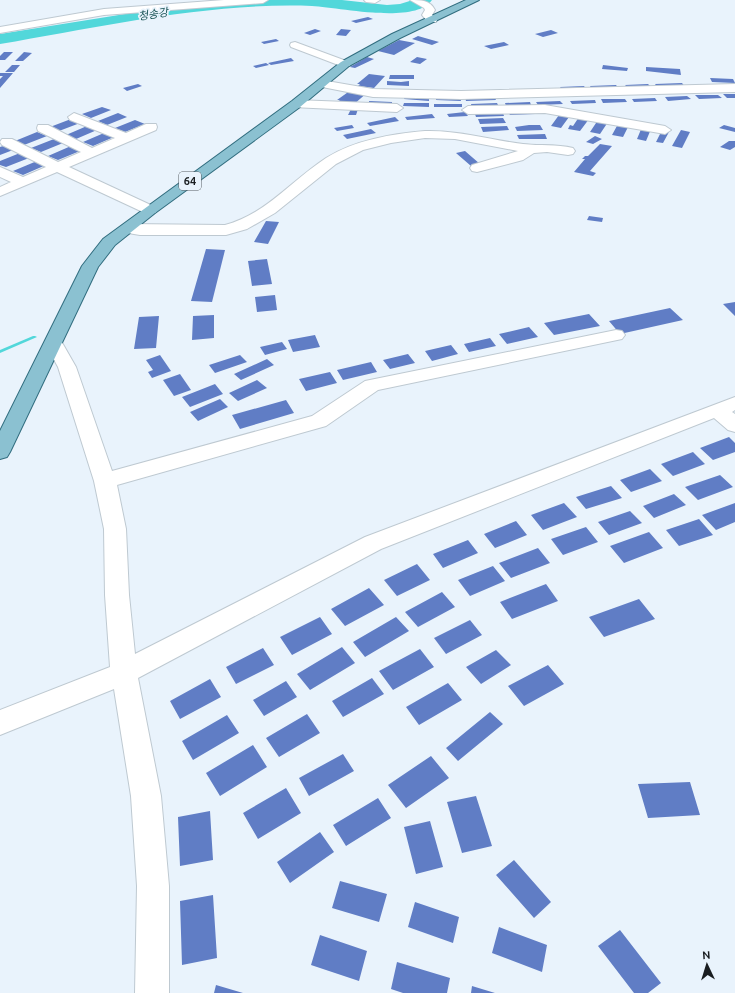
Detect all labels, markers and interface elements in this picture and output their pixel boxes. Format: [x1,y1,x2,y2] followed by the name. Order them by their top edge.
[137,5,171,22] water label: 청송강
[179,172,201,190] road number: 64
[687,945,727,985] north arrow
[702,949,711,961] text: N

